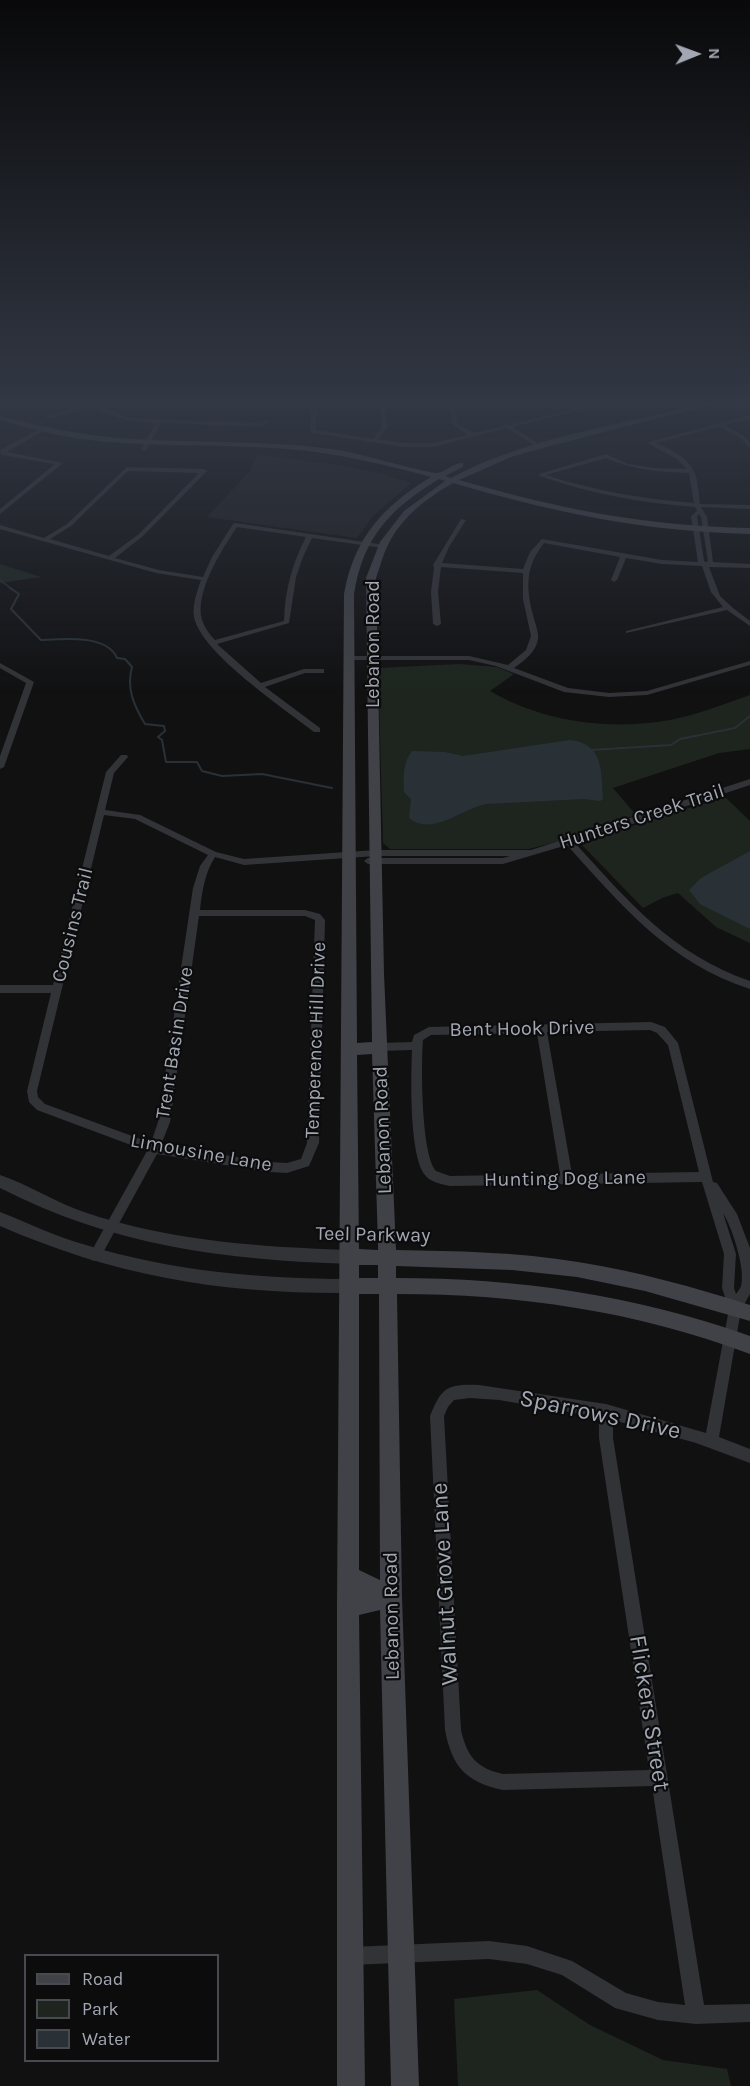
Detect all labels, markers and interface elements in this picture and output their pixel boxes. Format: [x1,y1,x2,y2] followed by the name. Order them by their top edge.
[666,24,726,84] north arrow
[705,48,724,60] text: N
[361,580,385,708] street label: Lebanon Road
[556,779,728,855] street label: Hunters Creek Trail
[47,865,99,985] street label: Cousins Trail
[301,941,331,1139] street label: Temperence Hill Drive
[151,965,199,1121] street label: Trent Basin Drive
[449,1016,595,1042] street label: Bent Hook Drive
[369,1065,397,1195] street label: Lebanon Road
[128,1129,274,1177] street label: Limousine Lane
[484,1166,646,1192] street label: Hunting Dog Lane
[315,1222,431,1248] street label: Teel Parkway
[517,1384,683,1446] street label: Sparrows Drive
[425,1482,465,1686] street label: Walnut Grove Lane
[379,1552,405,1680] street label: Lebanon Road
[622,1633,676,1793] street label: Flickers Street
[24,1954,219,2062] legend
[82,1968,123,1990] text: Road
[82,1998,119,2020] text: Park
[82,2028,130,2050] text: Water

